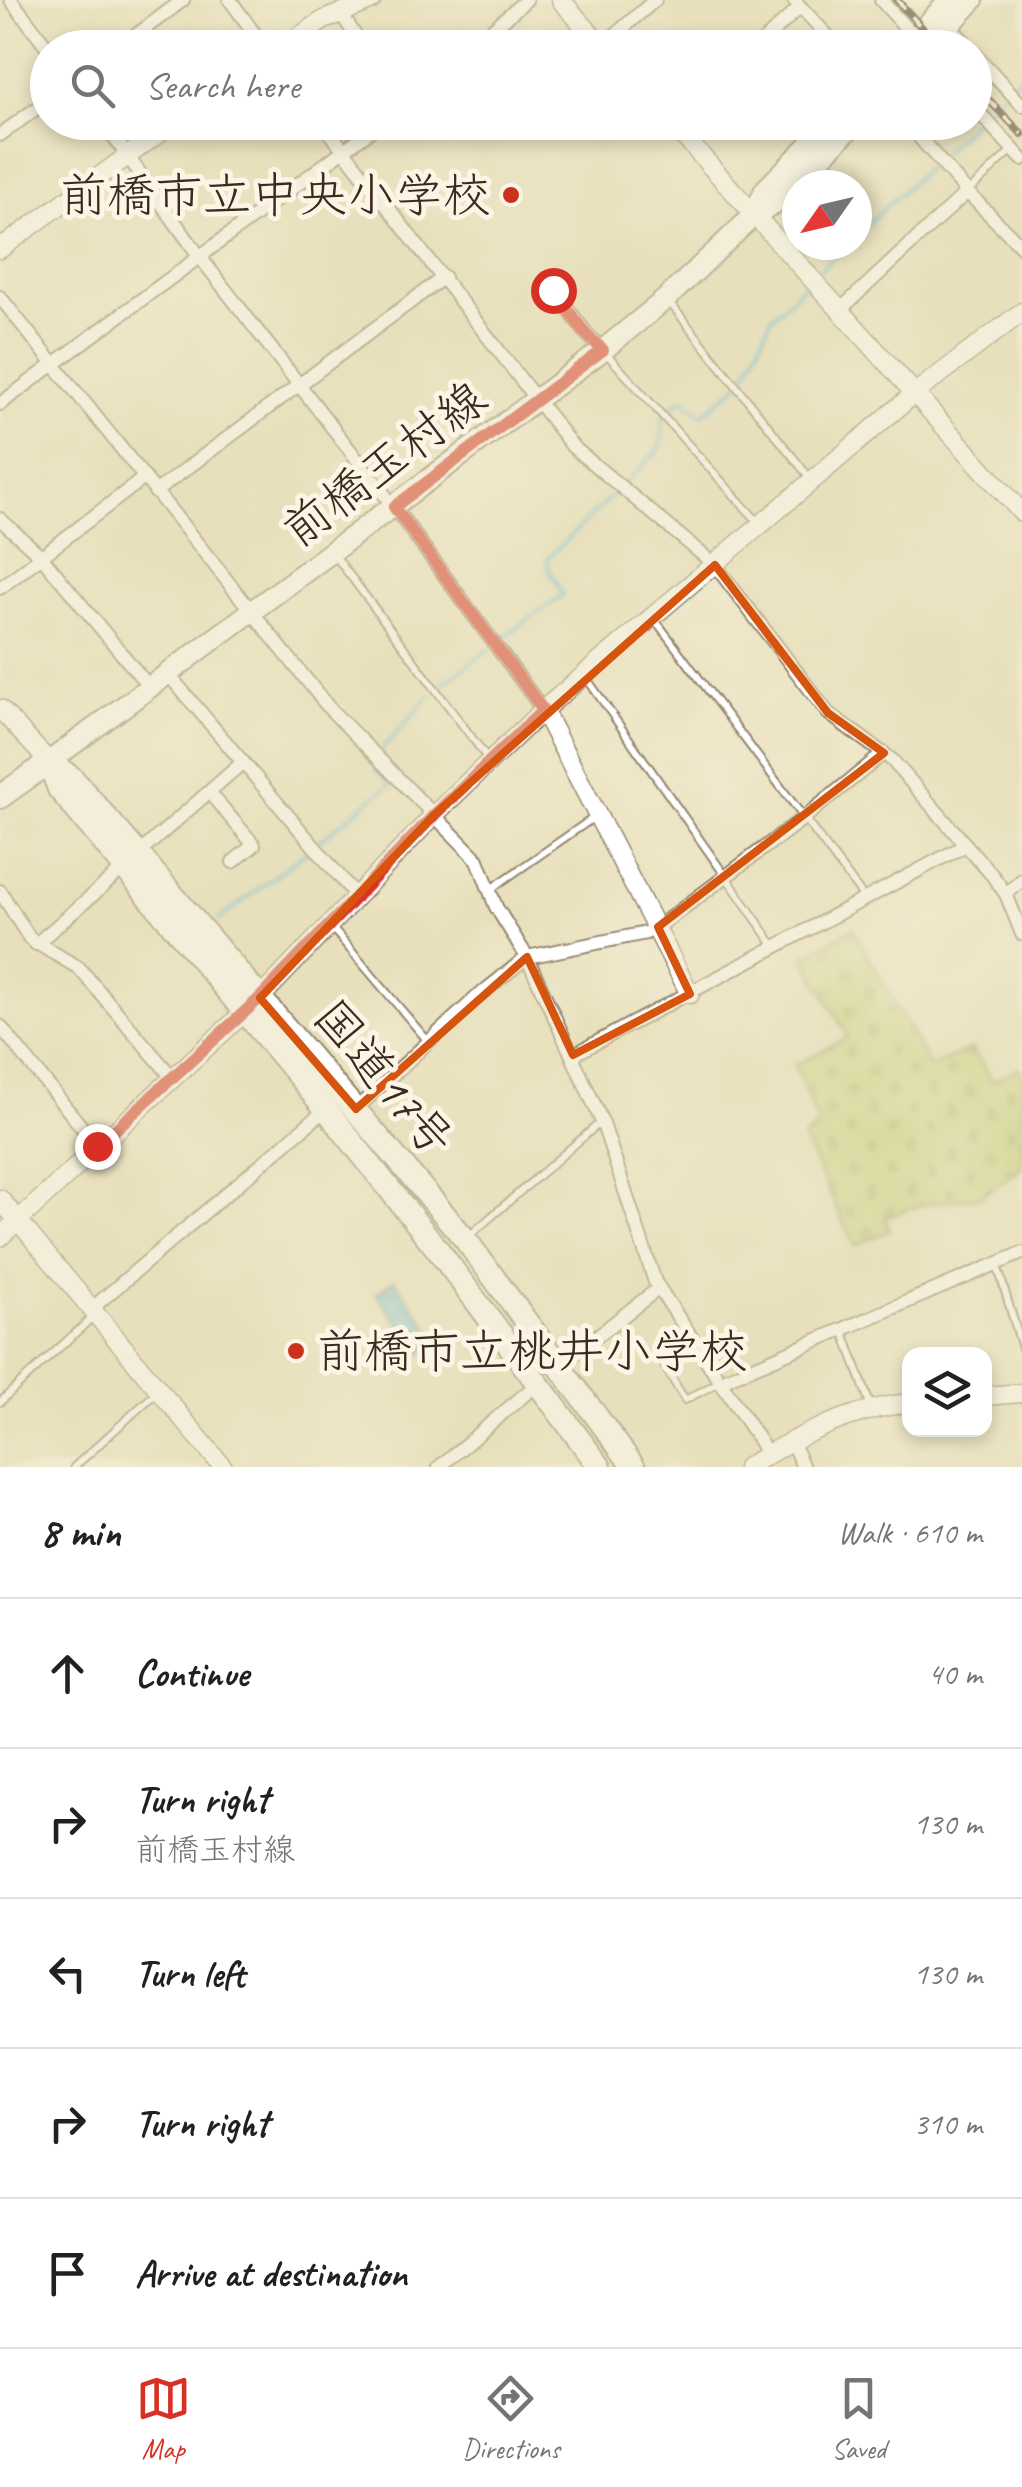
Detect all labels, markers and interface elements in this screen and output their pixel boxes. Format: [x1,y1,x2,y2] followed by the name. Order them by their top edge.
[30,30,992,140] search box
[65,58,120,113] icon: search
[145,62,300,109] text: Search here
[59,165,491,225] place label: 前橋市立中央小学校
[782,170,872,260] north arrow
[500,184,522,206] marker: 前橋市立中央小学校
[531,268,577,314] route start
[270,368,498,560] street label: 前橋玉村線
[301,987,467,1169] street label: 国道17号
[75,1124,121,1170] route end
[316,1321,748,1381] place label: 前橋市立桃井小学校
[285,1340,307,1362] marker: 前橋市立桃井小学校
[902,1347,992,1437] map controls
[902,1347,992,1437] button: layers
[40,1506,120,1559] text: 8 min
[838,1512,982,1553] text: Walk · 610 m
[40,1646,95,1701] icon: ahead
[135,1650,249,1697] text: Continue
[928,1653,982,1694] text: 40 m
[135,1776,269,1823] text: Turn right
[40,1796,95,1851] icon: right
[913,1803,982,1844] text: 130 m
[135,1829,295,1870] text: 前橋玉村線
[40,1946,95,2001] icon: left
[135,1950,245,1997] text: Turn left
[913,1953,982,1994] text: 130 m
[40,2096,95,2151] icon: right
[135,2100,269,2147] text: Turn right
[913,2103,982,2144] text: 310 m
[40,2246,95,2301] icon: arrive
[135,2250,407,2297] text: Arrive at destination
[136,2371,191,2466] tab: Map
[462,2371,560,2466] tab: Directions
[831,2371,886,2466] tab: Saved

